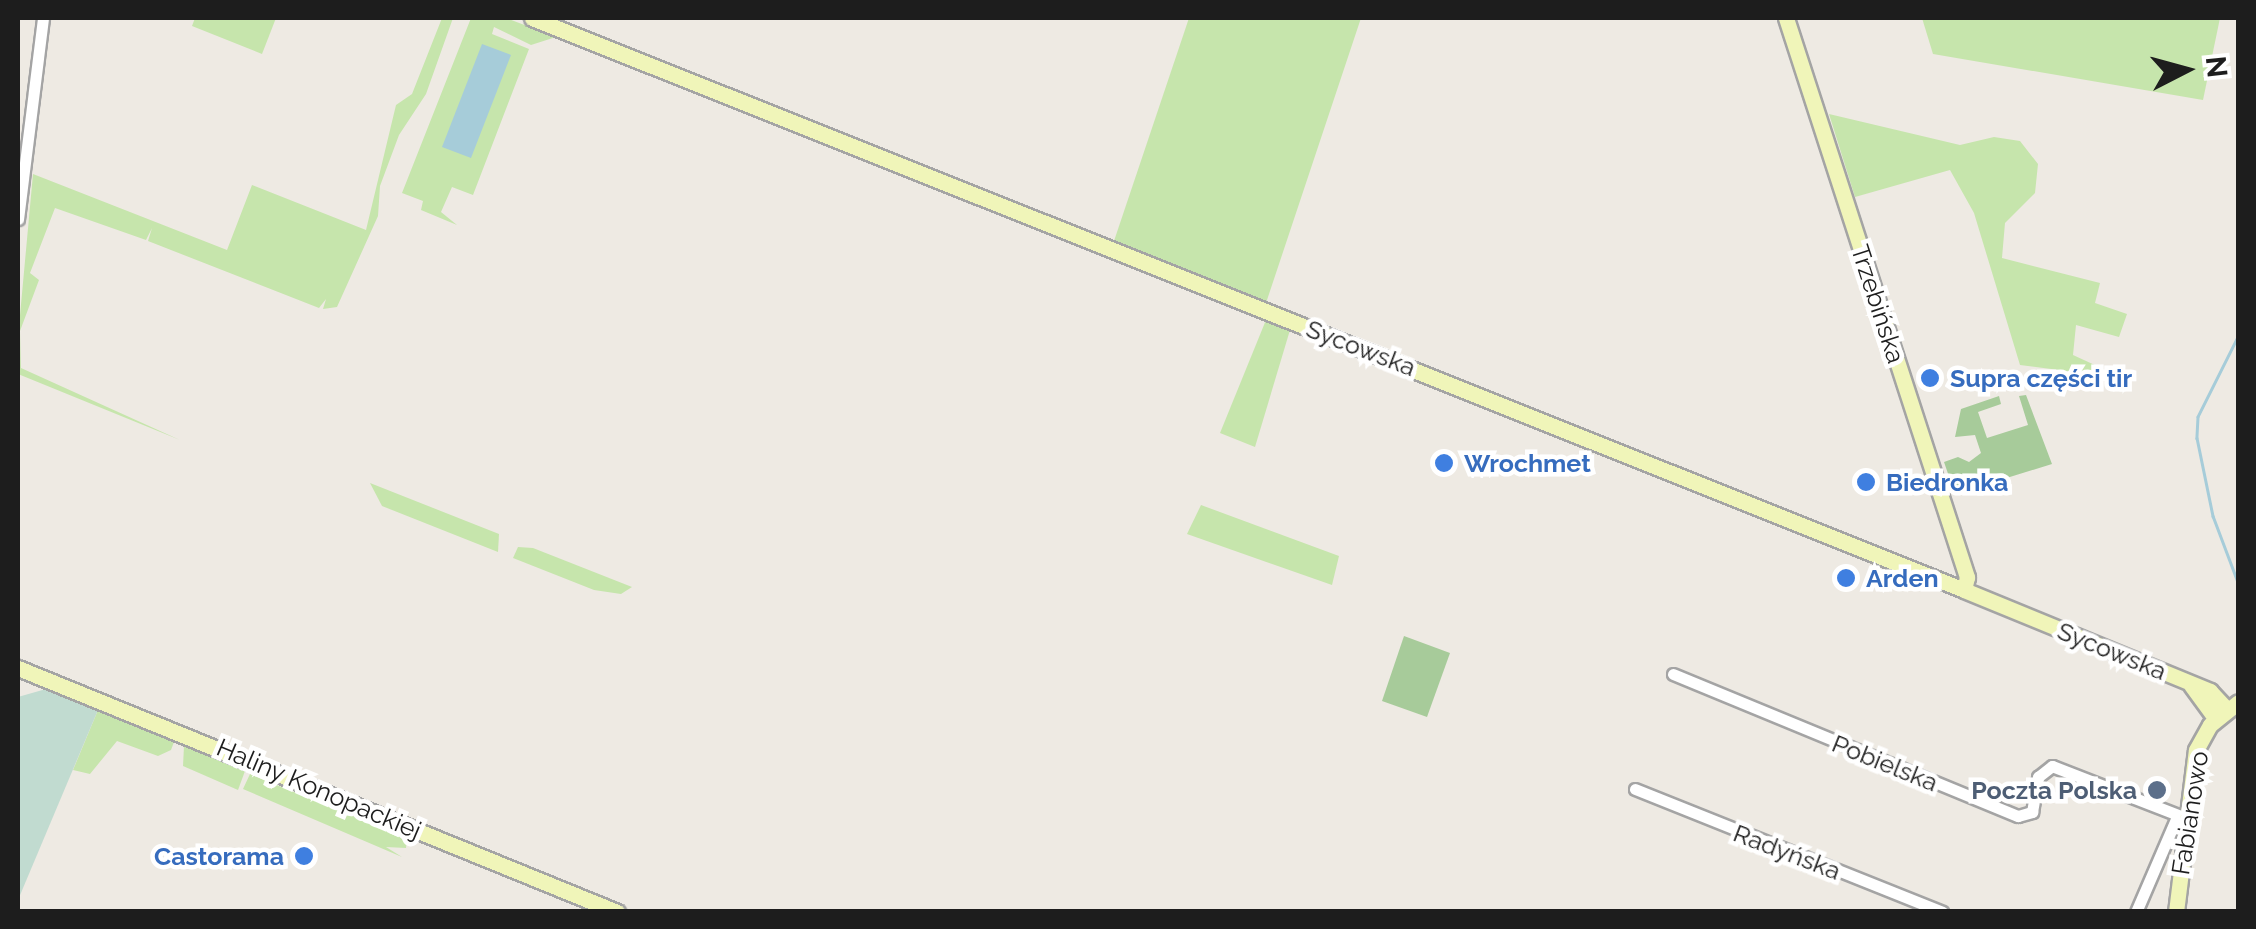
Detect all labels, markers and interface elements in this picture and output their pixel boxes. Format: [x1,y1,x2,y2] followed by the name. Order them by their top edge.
[2136,20,2236,120] north arrow
[2199,54,2234,79] text: N
[1845,241,1911,367] street label: Trzebińska
[1302,313,1420,383] street label: Sycowska
[1950,363,2132,393] place label: Supra części tir
[1919,367,1941,389] marker: Supra części tir
[1464,448,1591,478] place label: Wrochmet
[1433,452,1455,474] marker: Wrochmet
[1886,467,2008,497] place label: Biedronka
[1855,471,1877,493] marker: Biedronka
[1866,563,1939,593] place label: Arden
[1835,567,1857,589] marker: Arden
[2053,616,2171,686] street label: Sycowska
[1828,728,1942,798] street label: Pobielska
[212,732,426,846] street label: Haliny Konopackiej
[2165,749,2215,877] street label: Fabianowo
[1971,775,2137,805] place label: Poczta Polska
[2146,779,2168,801] marker: Poczta Polska
[1729,818,1845,886] street label: Radyńska
[154,841,284,871] place label: Castorama
[293,845,315,867] marker: Castorama

